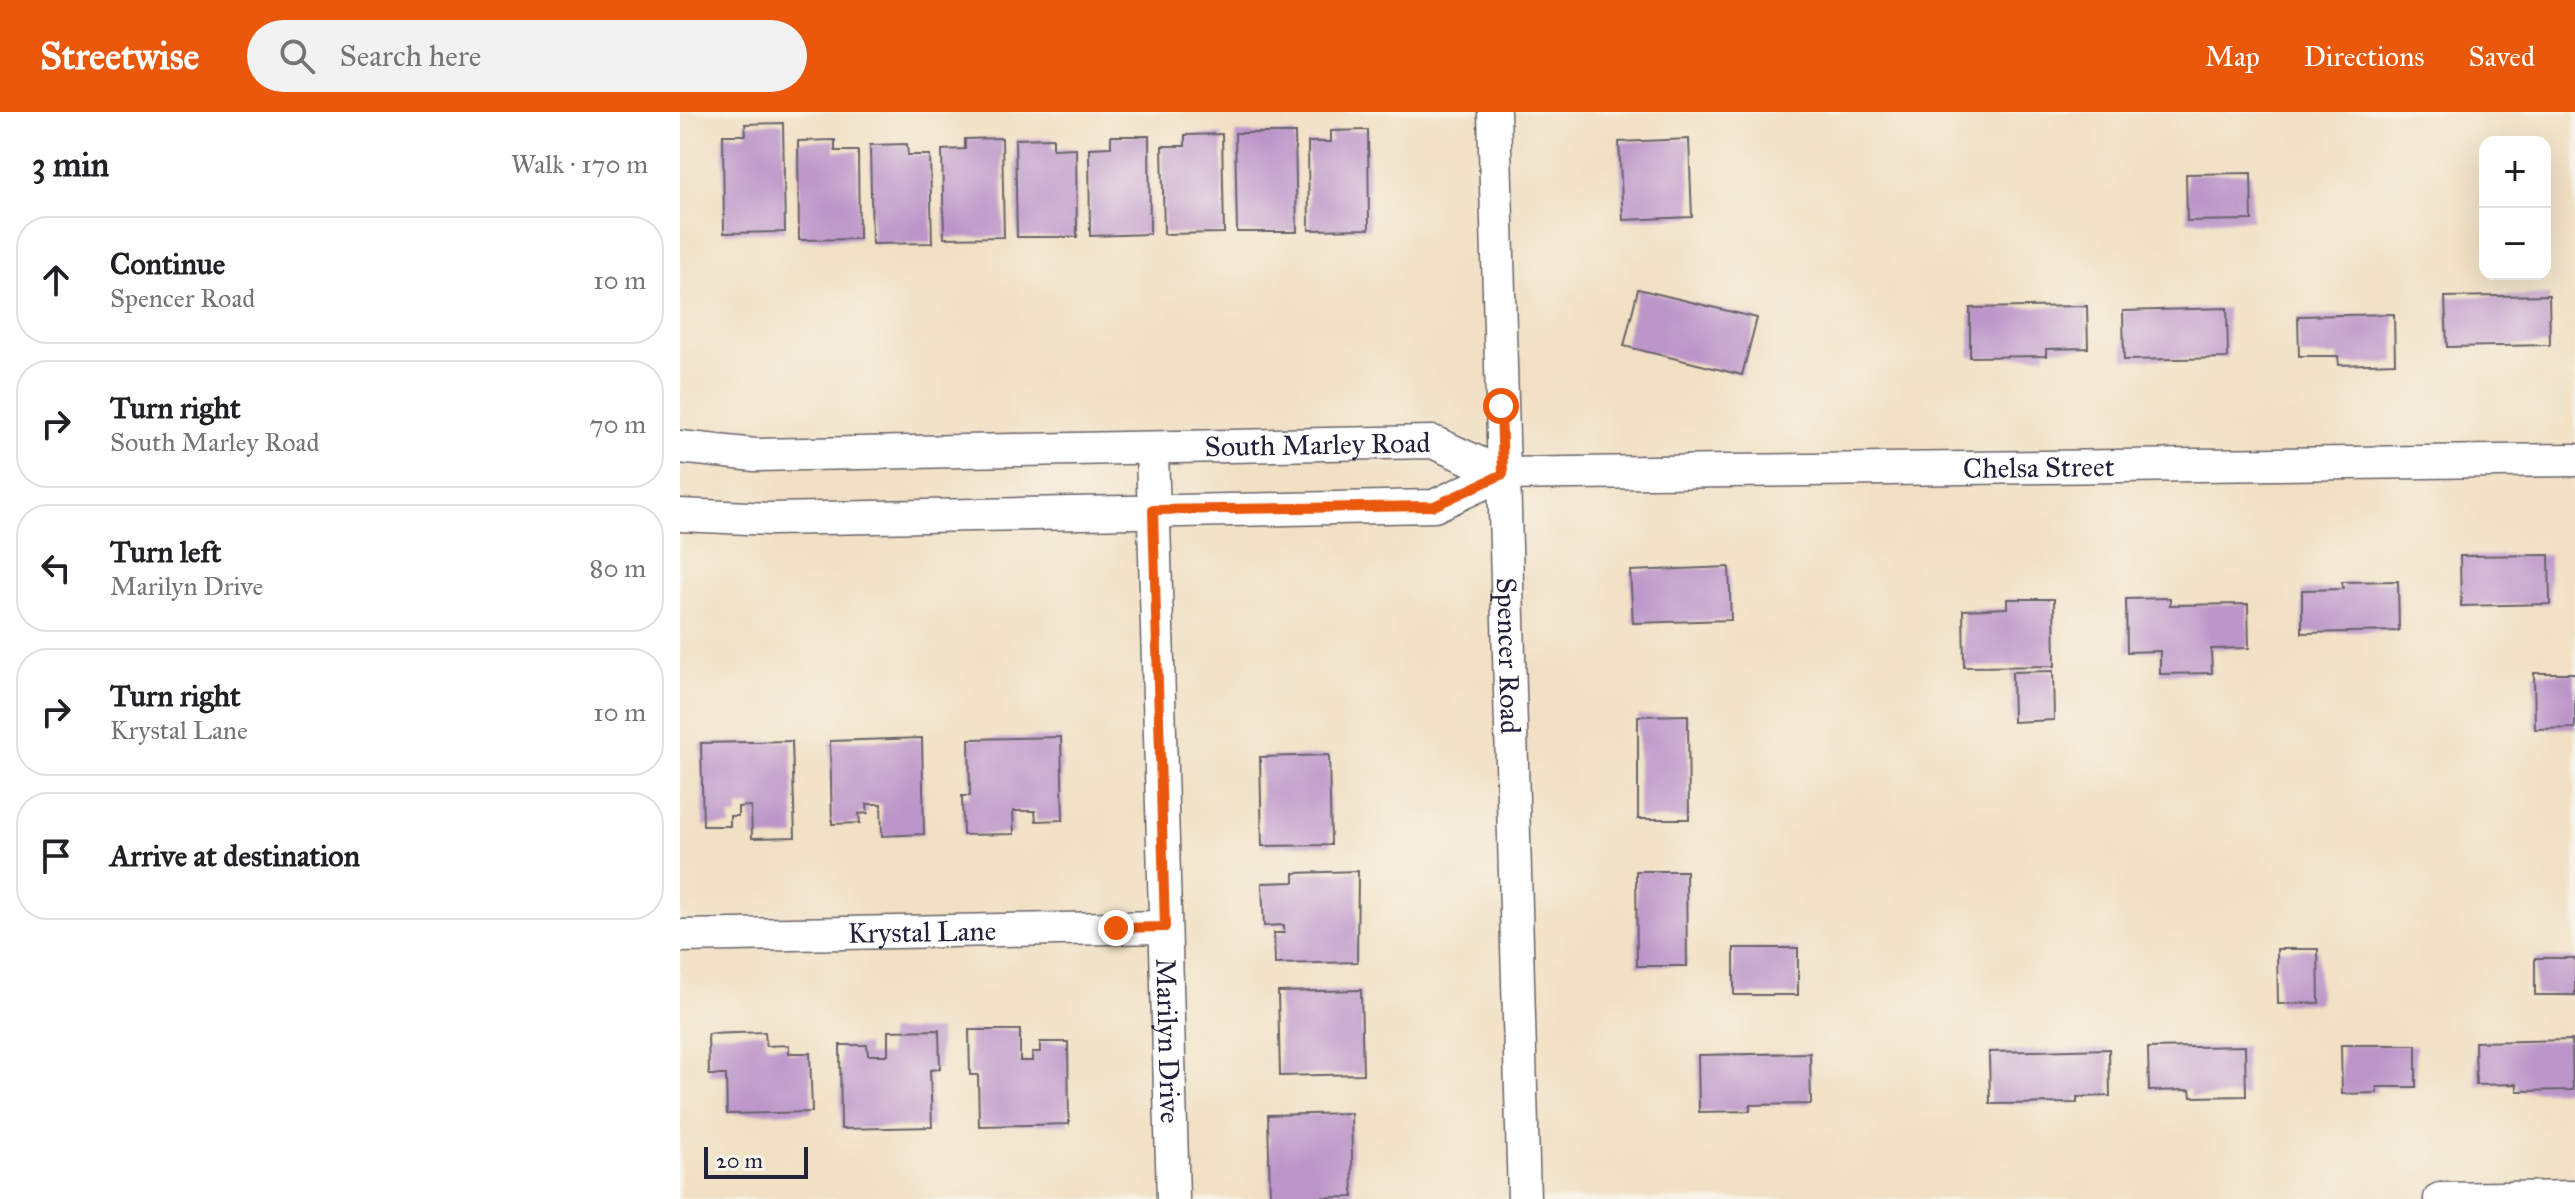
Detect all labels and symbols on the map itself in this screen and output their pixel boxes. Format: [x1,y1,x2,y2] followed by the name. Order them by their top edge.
[1483,388,1519,424] route start
[1204,425,1431,464] street label: South Marley Road
[1963,449,2115,486] street label: Chelsa Street
[1489,577,1528,735] street label: Spencer Road
[1098,910,1134,946] route end
[847,913,996,951] street label: Krystal Lane
[1148,958,1188,1124] street label: Marilyn Drive
[704,1143,808,1179] scale bar

